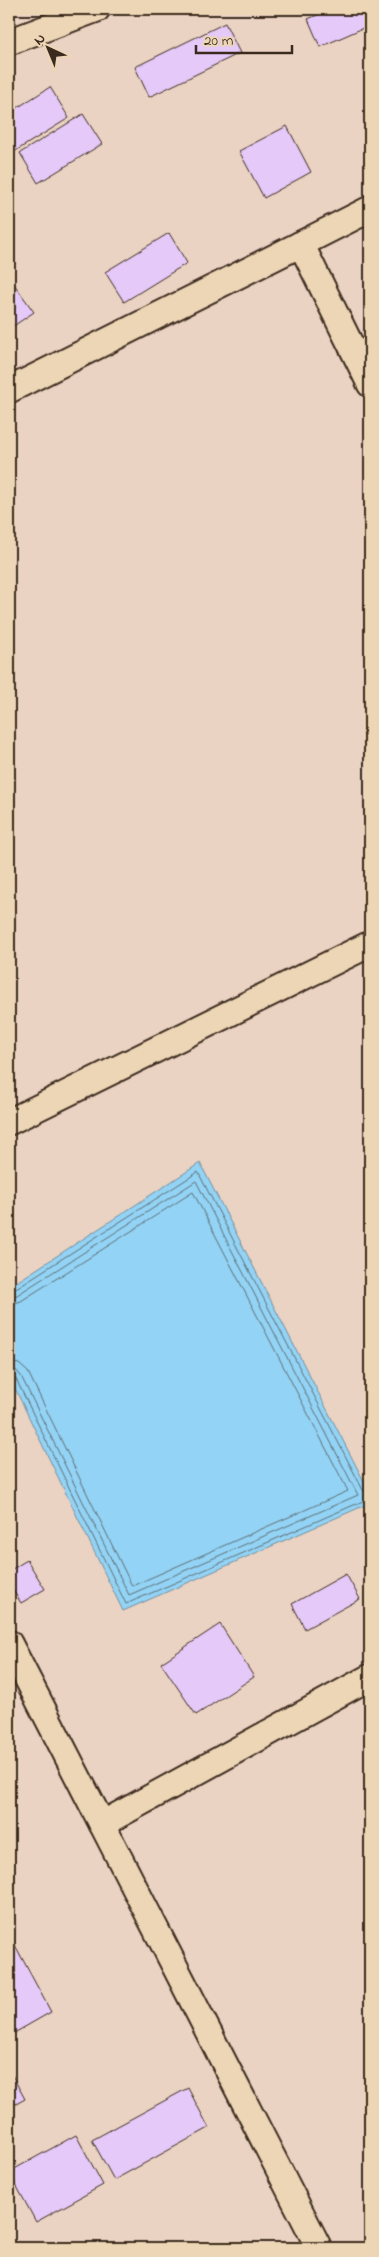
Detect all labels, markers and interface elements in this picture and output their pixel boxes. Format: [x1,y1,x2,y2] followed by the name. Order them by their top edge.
[22,22,72,72] north arrow
[196,22,293,54] scale bar
[29,29,51,51] text: N
[204,30,234,52] text: 20 m

